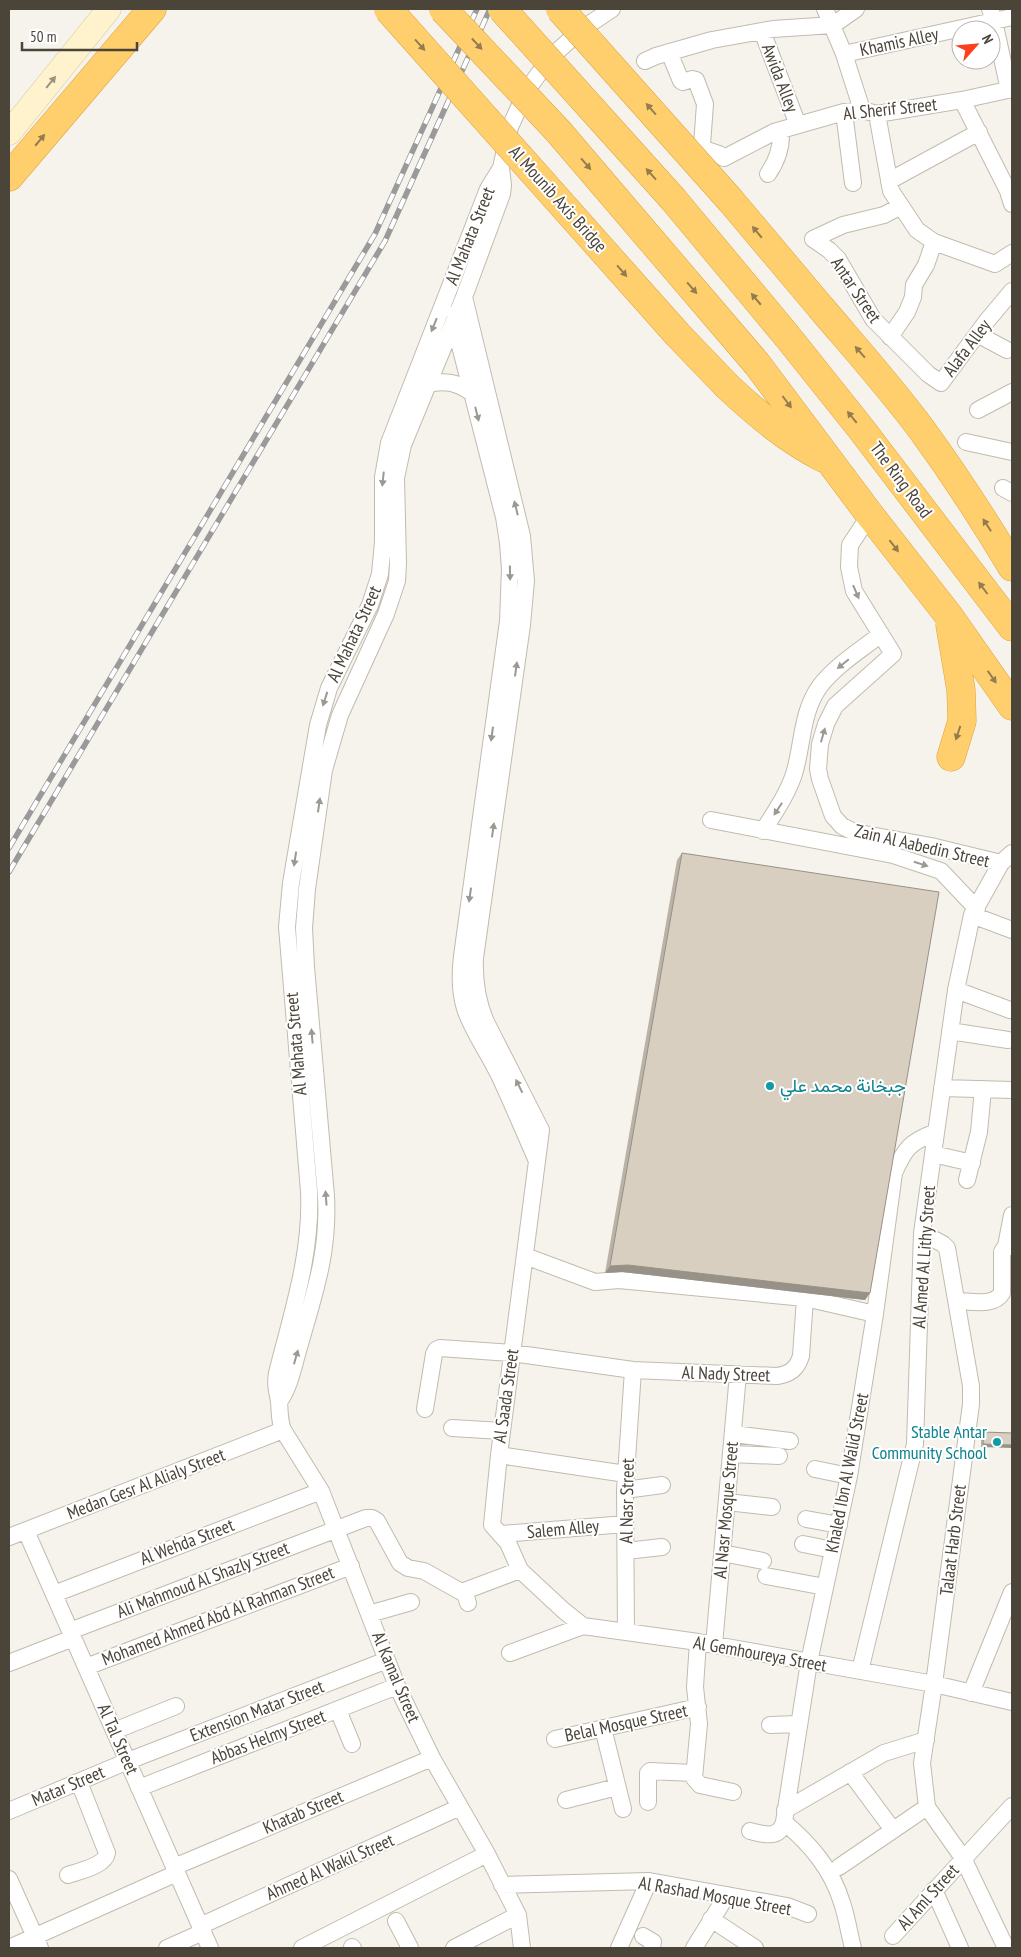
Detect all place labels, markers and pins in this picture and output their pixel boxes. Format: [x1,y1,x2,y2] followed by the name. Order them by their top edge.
[780,1074,906,1101] place label: جبخانة محمد علي
[764,1080,776,1092] marker: جبخانة محمد علي
[872,1420,988,1464] place label: Stable Antar Community School
[991,1436,1003,1448] marker: Stable Antar Community School

